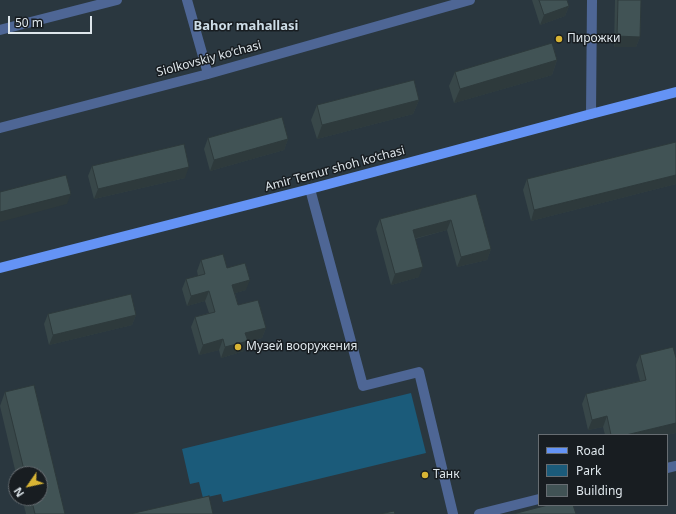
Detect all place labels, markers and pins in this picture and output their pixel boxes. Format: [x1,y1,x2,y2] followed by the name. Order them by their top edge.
[567,32,620,46] place label: Пирожки
[554,34,564,44] marker: Пирожки
[246,340,357,354] place label: Музей вооружения
[233,342,243,352] marker: Музей вооружения
[433,468,460,482] place label: Танк
[420,470,430,480] marker: Танк

